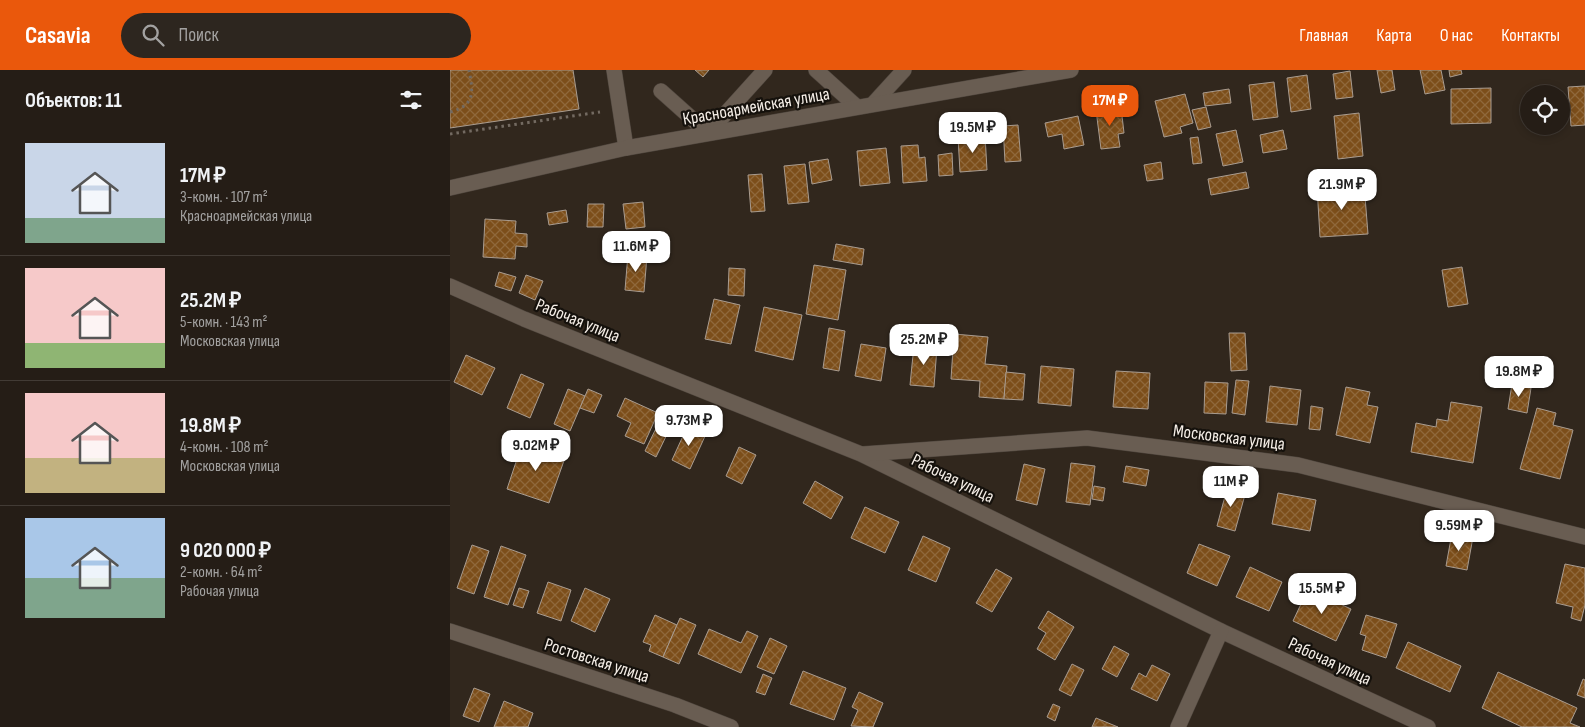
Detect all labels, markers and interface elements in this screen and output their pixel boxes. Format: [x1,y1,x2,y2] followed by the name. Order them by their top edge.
[121,13,471,58] search box
[25,21,91,50] text: Casavia
[139,21,167,49] icon: search
[179,24,219,47] text: Поиск
[1299,25,1348,46] text: Главная
[1376,25,1412,46] text: Карта
[1440,25,1473,46] text: О нас
[1501,25,1560,46] text: Контакты
[681,83,831,130] street label: Красноармейская улица
[1075,85,1145,127] pin: 17M ₽
[1520,85,1570,135] map controls
[1520,85,1570,135] button: locate
[397,86,425,114] icon: filters
[25,88,122,113] text: Объектов: 11
[1092,91,1128,110] text: 17M ₽
[927,112,1019,154] pin: 19.5M ₽
[950,118,996,137] text: 19.5M ₽
[65,163,125,223] icon: home
[180,163,226,188] text: 17M ₽
[1296,168,1388,211] pin: 21.9M ₽
[1319,175,1365,194] text: 21.9M ₽
[180,188,268,207] text: 3-комн. · 107 m²
[180,207,312,226] text: Красноармейская улица
[590,230,682,273] pin: 11.6M ₽
[613,237,659,256] text: 11.6M ₽
[65,288,125,348] icon: home
[180,288,242,313] text: 25.2M ₽
[533,294,623,347] street label: Рабочая улица
[180,313,267,332] text: 5-комн. · 143 m²
[878,324,970,366] pin: 25.2M ₽
[901,330,947,349] text: 25.2M ₽
[180,332,280,351] text: Московская улица
[1473,356,1565,398] pin: 19.8M ₽
[1496,362,1542,381] text: 19.8M ₽
[643,404,735,447] pin: 9.73M ₽
[666,411,712,430] text: 9.73M ₽
[65,413,125,473] icon: home
[180,413,241,438] text: 19.8M ₽
[1172,420,1286,455] street label: Московская улица
[490,430,582,472] pin: 9.02M ₽
[512,436,560,455] text: 9.02M ₽
[180,438,268,457] text: 4-комн. · 108 m²
[908,449,997,507] street label: Рабочая улица
[180,457,280,476] text: Московская улица
[1196,466,1266,508] pin: 11M ₽
[1214,472,1248,491] text: 11M ₽
[1413,510,1505,552] pin: 9.59M ₽
[1435,516,1483,535] text: 9.59M ₽
[65,538,125,598] icon: home
[180,538,271,563] text: 9 020 000 ₽
[180,563,263,582] text: 2-комн. · 64 m²
[1276,572,1368,615] pin: 15.5M ₽
[1299,579,1345,598] text: 15.5M ₽
[180,582,259,601] text: Рабочая улица
[1285,633,1375,690] street label: Рабочая улица
[542,634,652,687] street label: Ростовская улица

